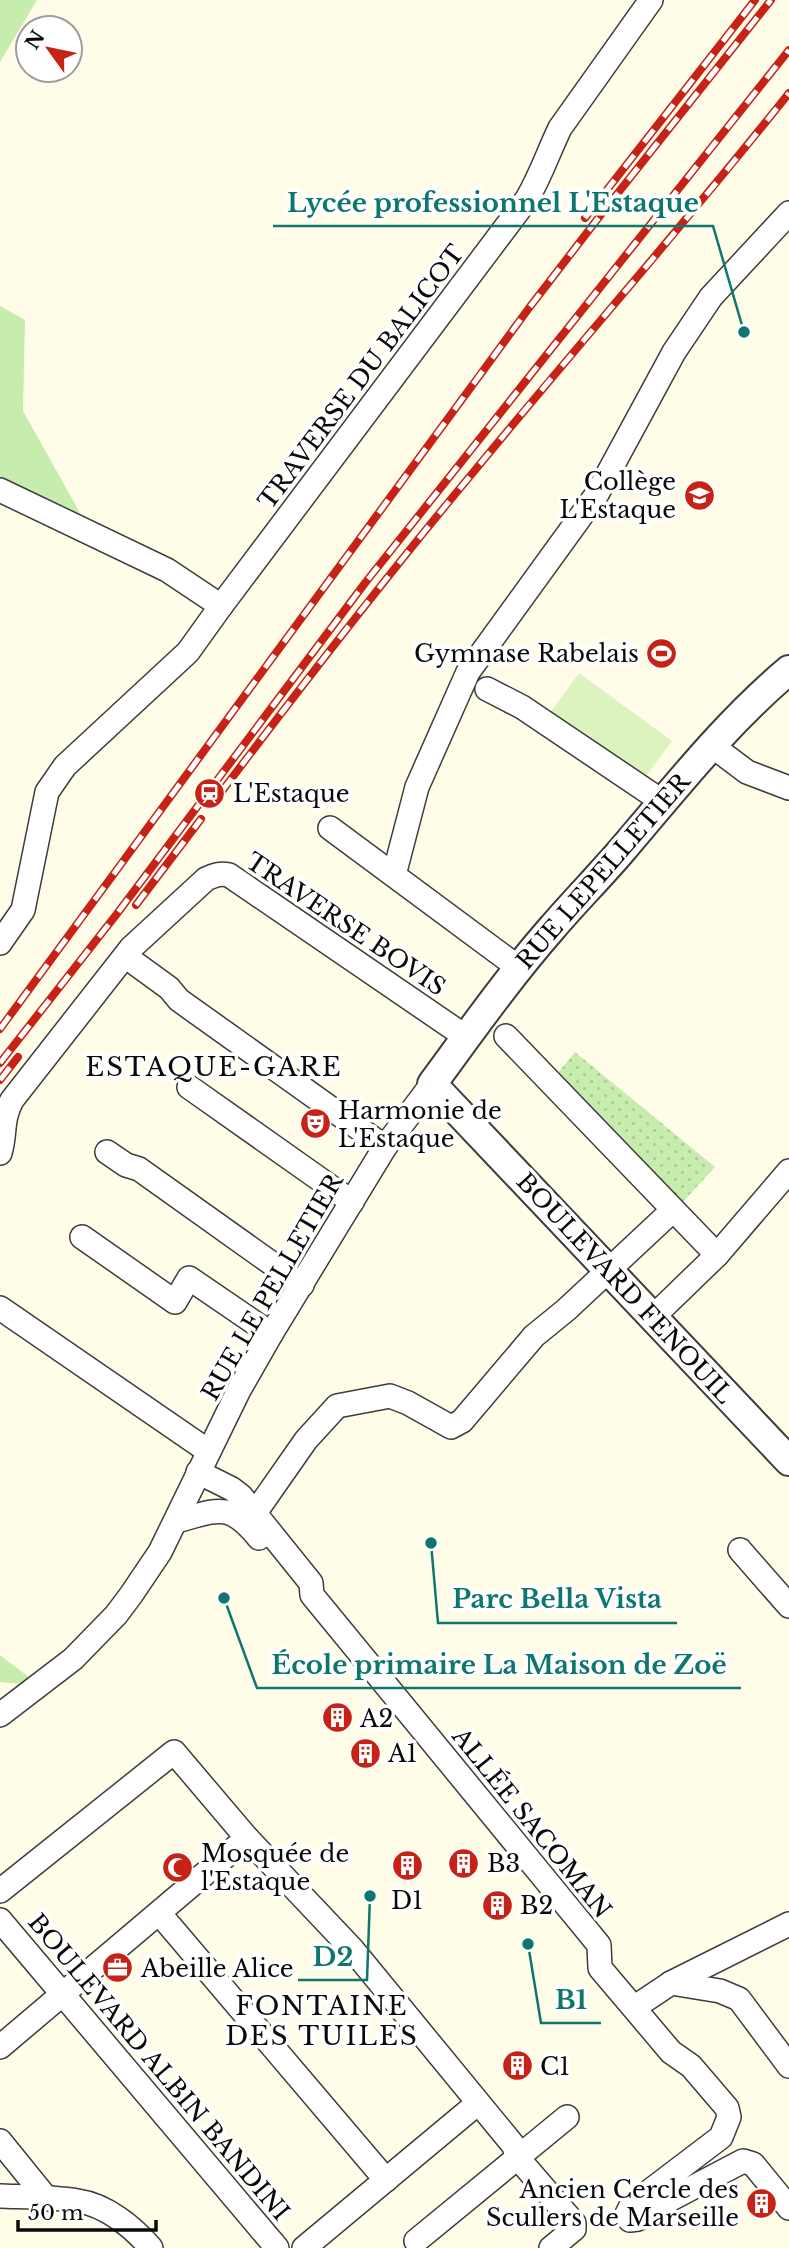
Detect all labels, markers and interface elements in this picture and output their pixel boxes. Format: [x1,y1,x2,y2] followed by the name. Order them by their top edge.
[14,14,84,84] north arrow
[21,26,50,54] text: N
[273,179,713,226] callout: Lycée professionnel L'Estaque
[287,187,699,219] text: Lycée professionnel L'Estaque
[252,239,470,515] street label: TRAVERSE DU BALICOT
[559,467,676,524] place label: Collège L'Estaque
[682,478,716,512] school or university icon: Collège L'Estaque
[645,636,679,670] sports icon: Gymnase Rabelais
[414,639,639,668] place label: Gymnase Rabelais
[510,766,697,975] street label: RUE LEPELLETIER
[193,776,227,810] station icon: L'Estaque
[233,779,350,808] place label: L'Estaque
[241,846,451,1002] street label: TRAVERSE BOVIS
[85,1051,343,1083] district label: ESTAQUE-GARE
[338,1096,502,1153] place label: Harmonie de L'Estaque
[298,1107,332,1141] theatre icon: Harmonie de L'Estaque
[511,1167,739,1409] street label: BOULEVARD FENOUIL
[195,1168,349,1406] street label: RUE LE PELLETIER
[438,1576,677,1623] callout: Parc Bella Vista
[452,1583,662,1615] text: Parc Bella Vista
[257,1641,741,1688] callout: École primaire La Maison de Zoë
[271,1649,727,1681] text: École primaire La Maison de Zoë
[320,1701,354,1735] building icon: A2
[359,1704,393,1733] place label: A2
[446,1721,618,1924] street label: ALLÉE SACOMAN
[348,1736,382,1770] building icon: A1
[387,1739,417,1768] place label: A1
[201,1839,349,1896] place label: Mosquée de l'Estaque
[447,1846,481,1880] building icon: B3
[390,1849,424,1883] building icon: D1
[487,1849,520,1878] place label: B3
[161,1850,195,1884] mosque icon: Mosquée de l'Estaque
[391,1886,423,1915] place label: D1
[480,1888,514,1922] building icon: B2
[520,1891,553,1920] place label: B2
[22,1908,296,2226] street label: BOULEVARD ALBIN BANDINI
[298,1933,367,1980] callout: D2
[313,1941,353,1973] text: D2
[101,1951,135,1985] office icon: Abeille Alice
[140,1954,294,1983] place label: Abeille Alice
[541,1976,601,2023] callout: B1
[555,1984,587,2016] text: B1
[225,1990,419,2052] district label: FONTAINE DES TUILES
[500,2049,534,2083] building icon: C1
[540,2052,570,2081] place label: C1
[486,2175,739,2232] place label: Ancien Cercle des Scullers de Marseille
[745,2186,779,2220] building icon: Ancien Cercle des Scullers de Marseille
[18,2188,156,2232] scale bar
[28,2200,84,2226] text: 50 m

